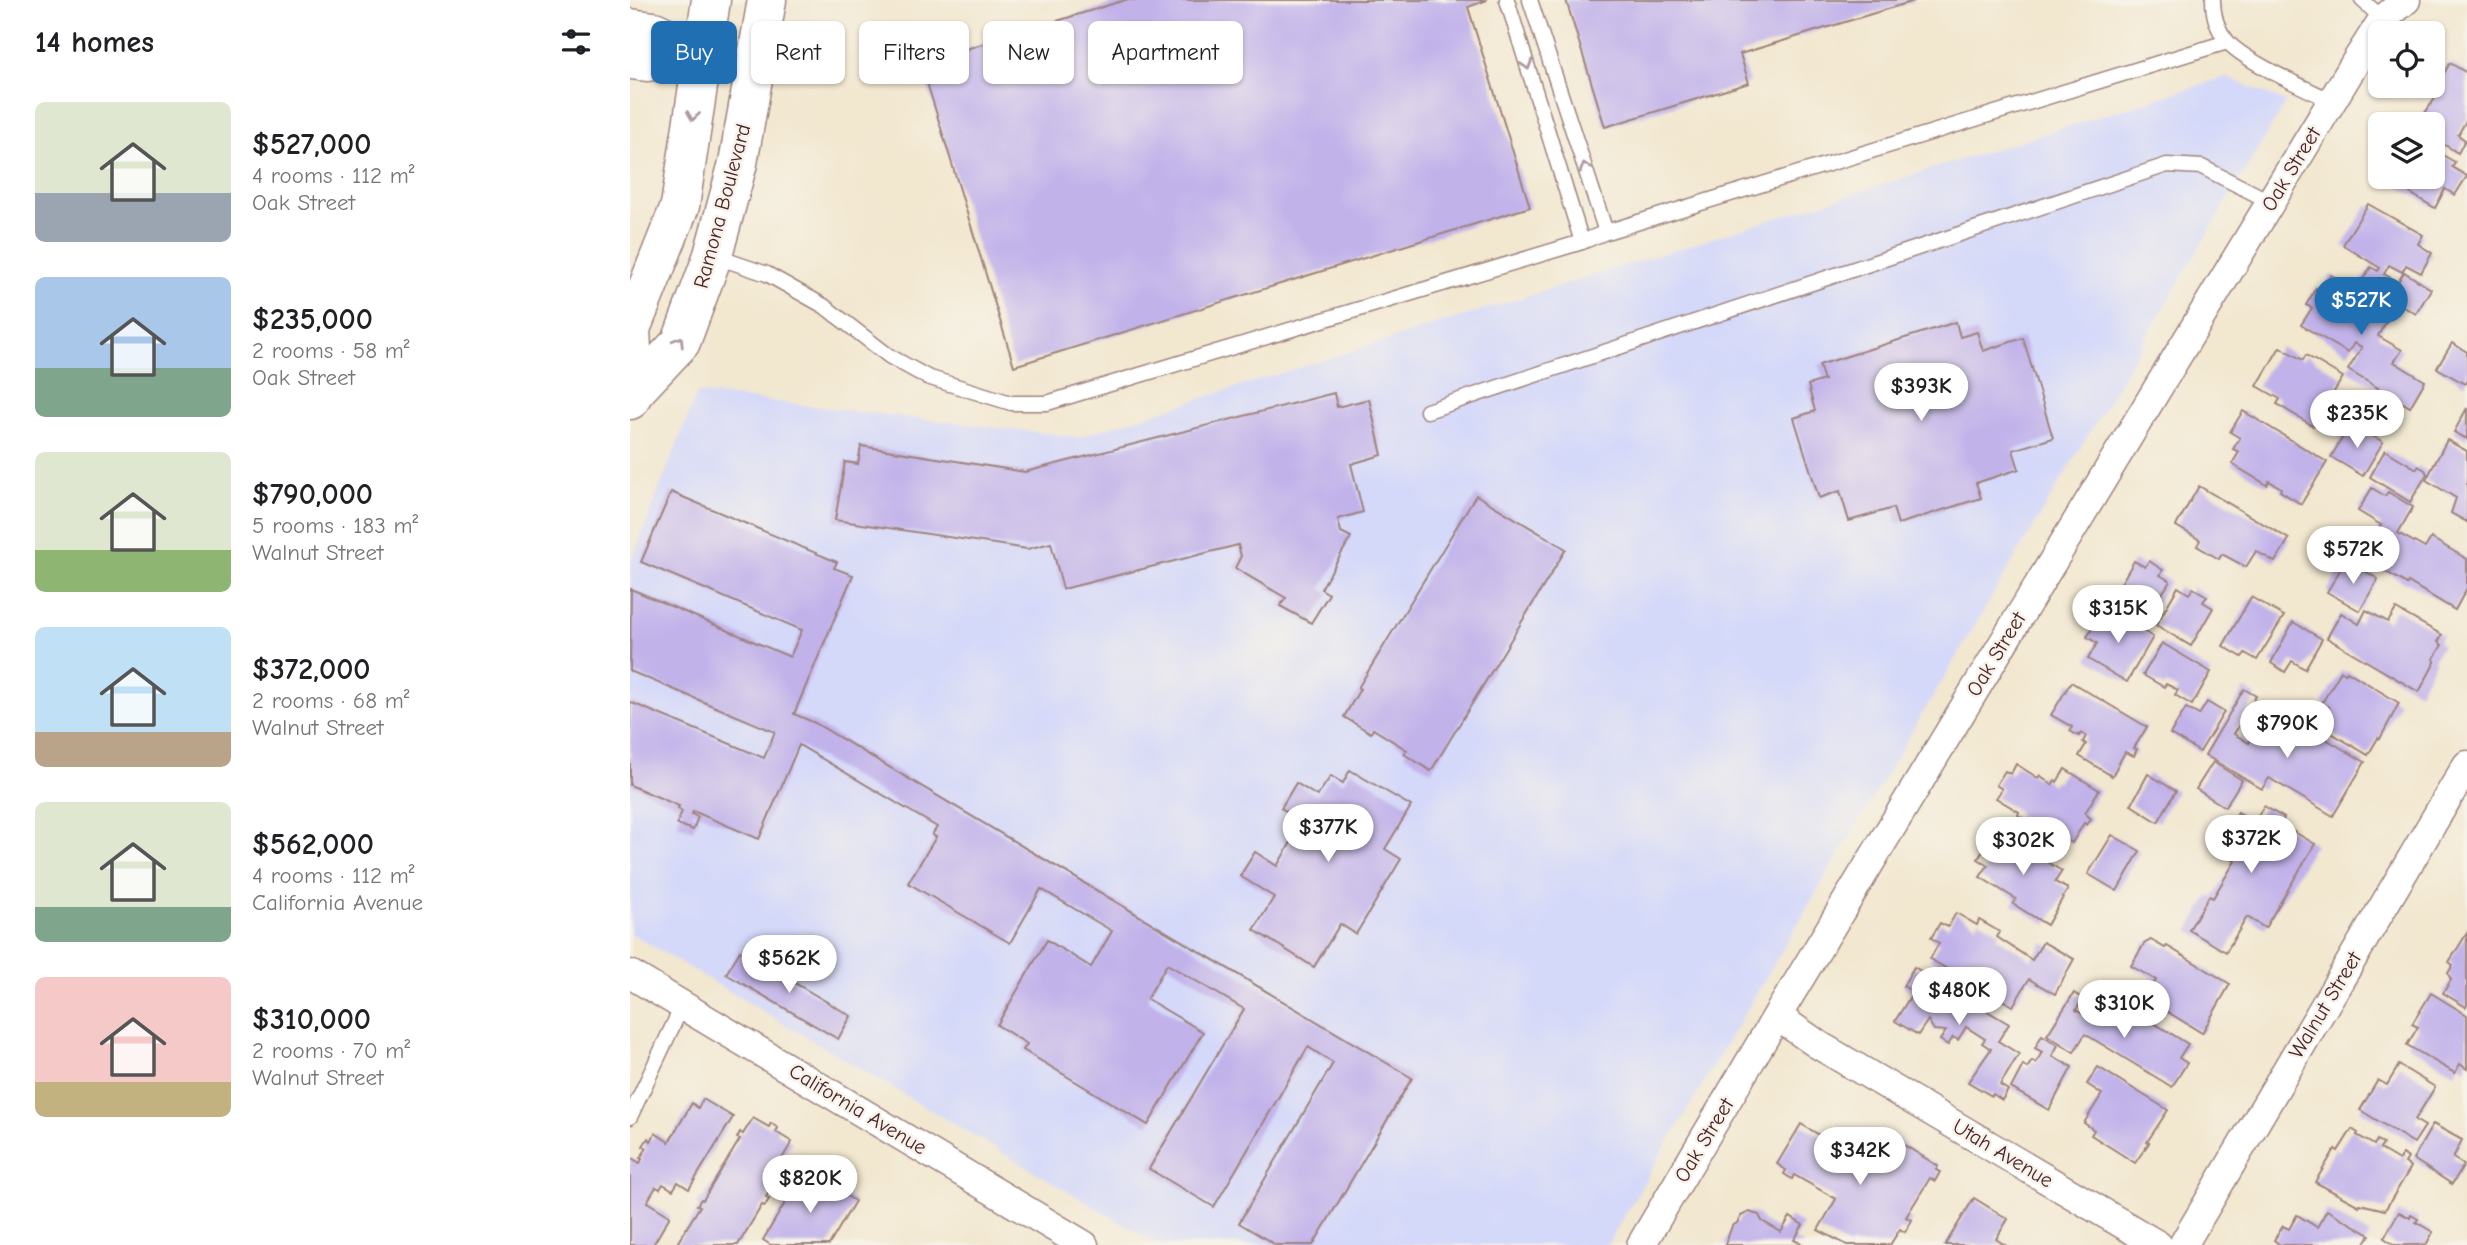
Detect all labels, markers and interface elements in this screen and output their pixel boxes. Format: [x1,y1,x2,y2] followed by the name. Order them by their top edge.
[651,21,737,84] chip: Buy
[751,21,845,84] chip: Rent
[859,21,969,84] chip: Filters
[983,21,1074,84] chip: New
[1088,21,1243,84] chip: Apartment
[2368,21,2445,189] map controls
[2368,21,2445,98] button: locate
[557,23,595,61] icon: filters
[35,25,154,60] text: 14 homes
[1519,58,1533,71] one-way arrow
[686,110,701,122] one-way arrow
[2368,112,2445,189] button: layers
[689,121,755,291] street label: Ramona Boulevard
[2256,122,2326,216] street label: Oak Street
[252,127,371,162] text: $527,000
[91,130,175,214] icon: home
[1578,161,1593,173] one-way arrow
[252,162,415,189] text: 4 rooms · 112 m²
[252,189,355,216] text: Oak Street
[2312,278,2410,337] pin: $527K
[2331,286,2391,313] text: $527K
[252,302,373,337] text: $235,000
[91,305,175,389] icon: home
[670,336,683,349] one-way arrow
[252,337,410,364] text: 2 rooms · 58 m²
[252,364,355,391] text: Oak Street
[1872,364,1970,423] pin: $393K
[1890,372,1952,399] text: $393K
[2308,391,2406,450] pin: $235K
[2326,399,2388,426] text: $235K
[252,477,373,512] text: $790,000
[91,480,175,564] icon: home
[252,512,418,539] text: 5 rooms · 183 m²
[2304,526,2402,586] pin: $572K
[2323,535,2383,562] text: $572K
[252,539,384,566] text: Walnut Street
[2069,586,2167,645] pin: $315K
[2088,594,2148,621] text: $315K
[1961,607,2031,701] street label: Oak Street
[252,652,371,687] text: $372,000
[91,655,175,739] icon: home
[252,687,410,714] text: 2 rooms · 68 m²
[2238,700,2336,760] pin: $790K
[2256,709,2318,736] text: $790K
[252,714,384,741] text: Walnut Street
[1279,804,1377,864] pin: $377K
[1299,813,1357,840] text: $377K
[2202,816,2300,875] pin: $372K
[1974,818,2072,877] pin: $302K
[2221,824,2281,851] text: $372K
[1992,826,2054,853] text: $302K
[252,827,374,862] text: $562,000
[91,830,175,914] icon: home
[252,862,415,889] text: 4 rooms · 112 m²
[252,889,423,916] text: California Avenue
[740,936,838,995] pin: $562K
[758,944,820,971] text: $562K
[2284,946,2367,1063] street label: Walnut Street
[1910,968,2008,1027] pin: $480K
[1928,976,1990,1003] text: $480K
[2075,981,2173,1040] pin: $310K
[2094,989,2154,1016] text: $310K
[252,1002,371,1037] text: $310,000
[91,1005,175,1089] icon: home
[252,1037,410,1064] text: 2 rooms · 70 m²
[785,1058,931,1160] street label: California Avenue
[252,1064,384,1091] text: Walnut Street
[1669,1093,1739,1187] street label: Oak Street
[1948,1114,2058,1192] street label: Utah Avenue
[1811,1128,1909,1187] pin: $342K
[1830,1136,1890,1163] text: $342K
[761,1156,859,1215] pin: $820K
[778,1164,842,1191] text: $820K

